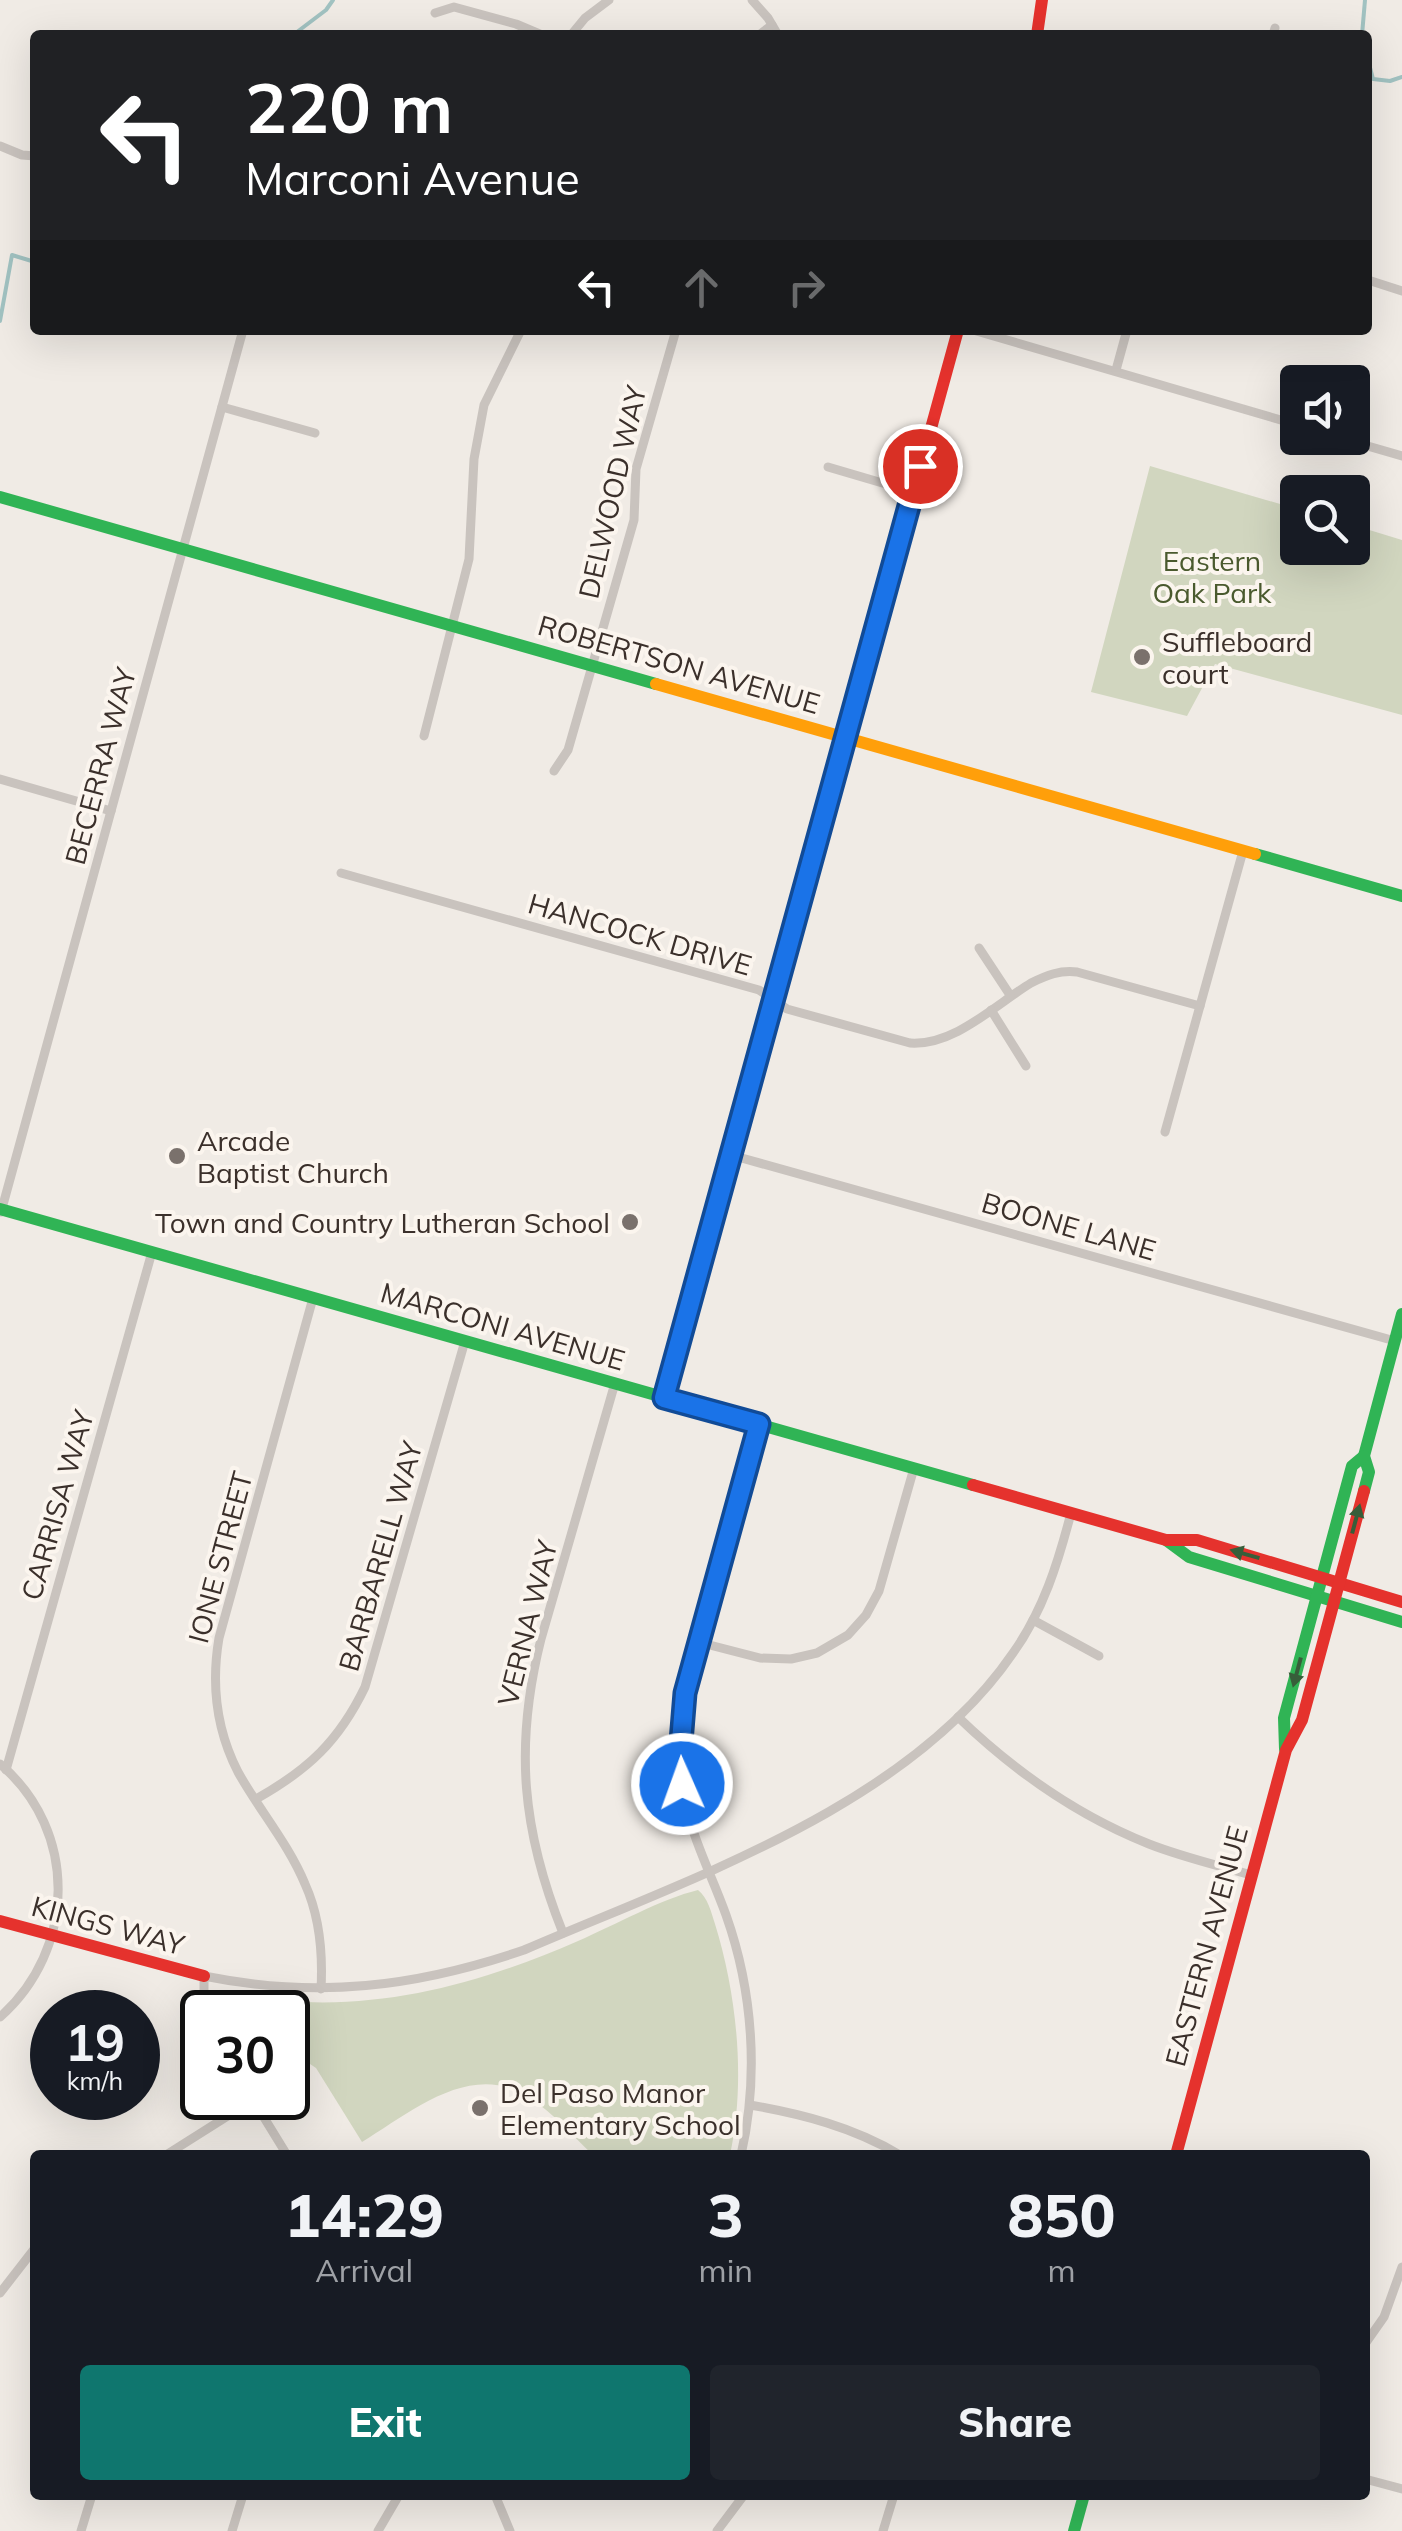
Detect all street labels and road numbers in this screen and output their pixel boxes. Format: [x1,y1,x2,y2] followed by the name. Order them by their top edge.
[570,381,654,602] street label: DELWOOD WAY
[534,607,824,721] street label: ROBERTSON AVENUE
[57,663,143,868] street label: BECERRA WAY
[524,885,756,983] street label: HANCOCK DRIVE
[978,1184,1160,1268] street label: BOONE LANE
[377,1274,629,1378] street label: MARCONI AVENUE
[13,1405,101,1604] street label: CARRISA WAY
[330,1436,430,1675] street label: BARBARELL WAY
[180,1467,260,1647] street label: IONE STREET
[490,1536,565,1709] street label: VERNA WAY
[1157,1822,1255,2070] street label: EASTERN AVENUE
[28,1888,189,1962] street label: KINGS WAY

